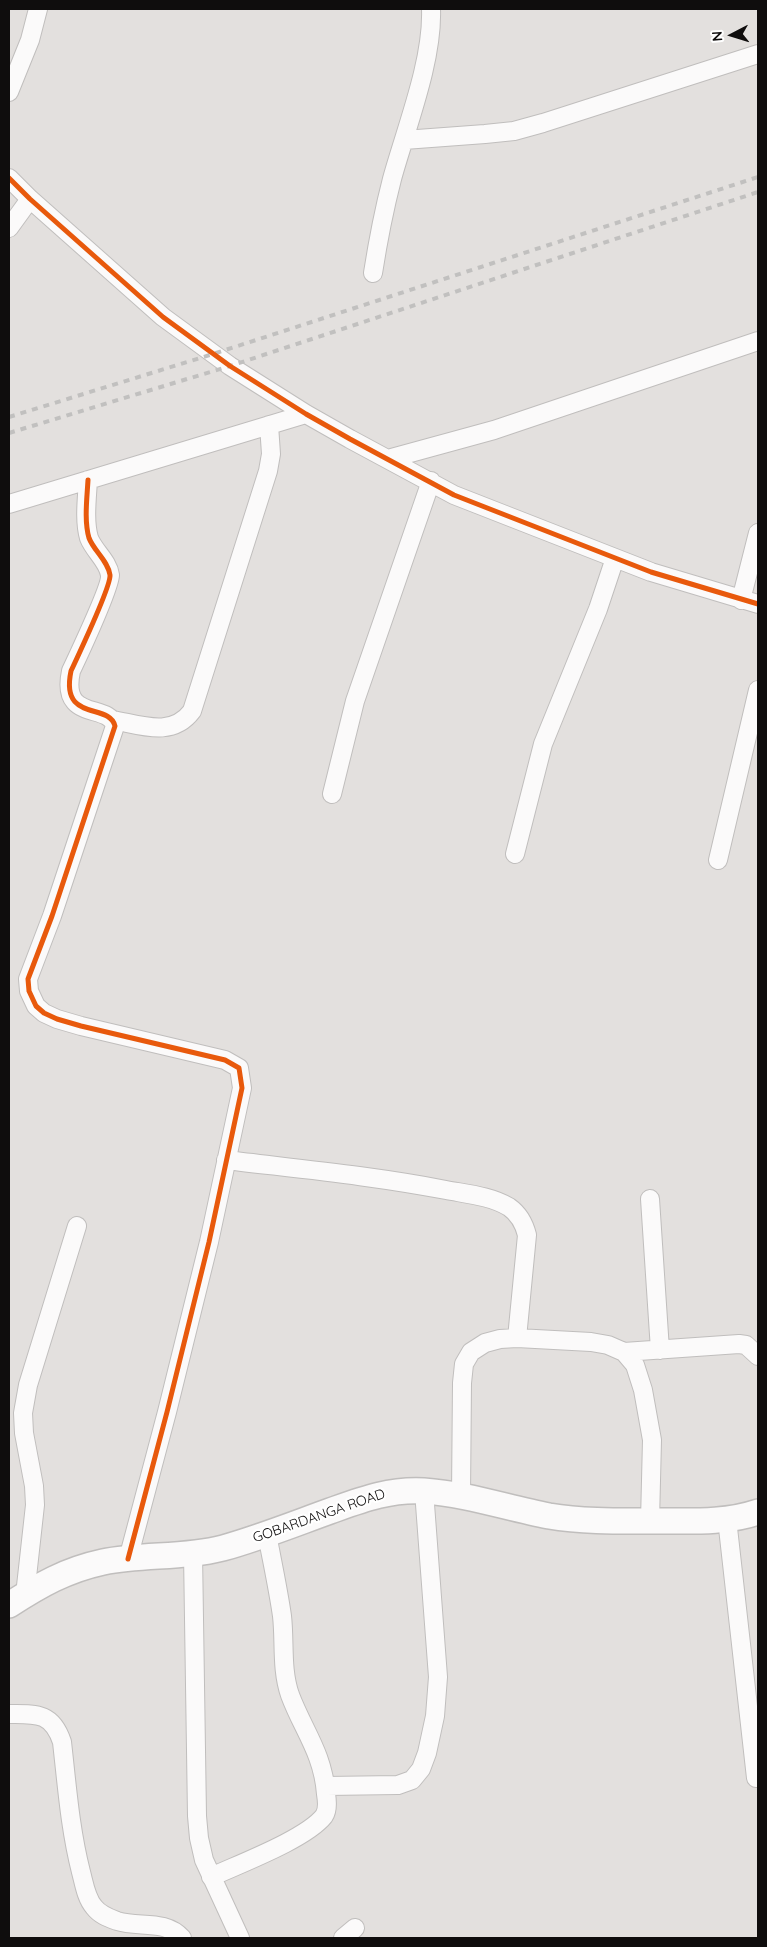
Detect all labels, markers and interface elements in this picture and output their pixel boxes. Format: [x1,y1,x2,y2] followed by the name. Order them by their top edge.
[707,10,757,60] north arrow
[708,30,726,42] text: N
[251,1485,387,1547] street label: GOBARDANGA ROAD

